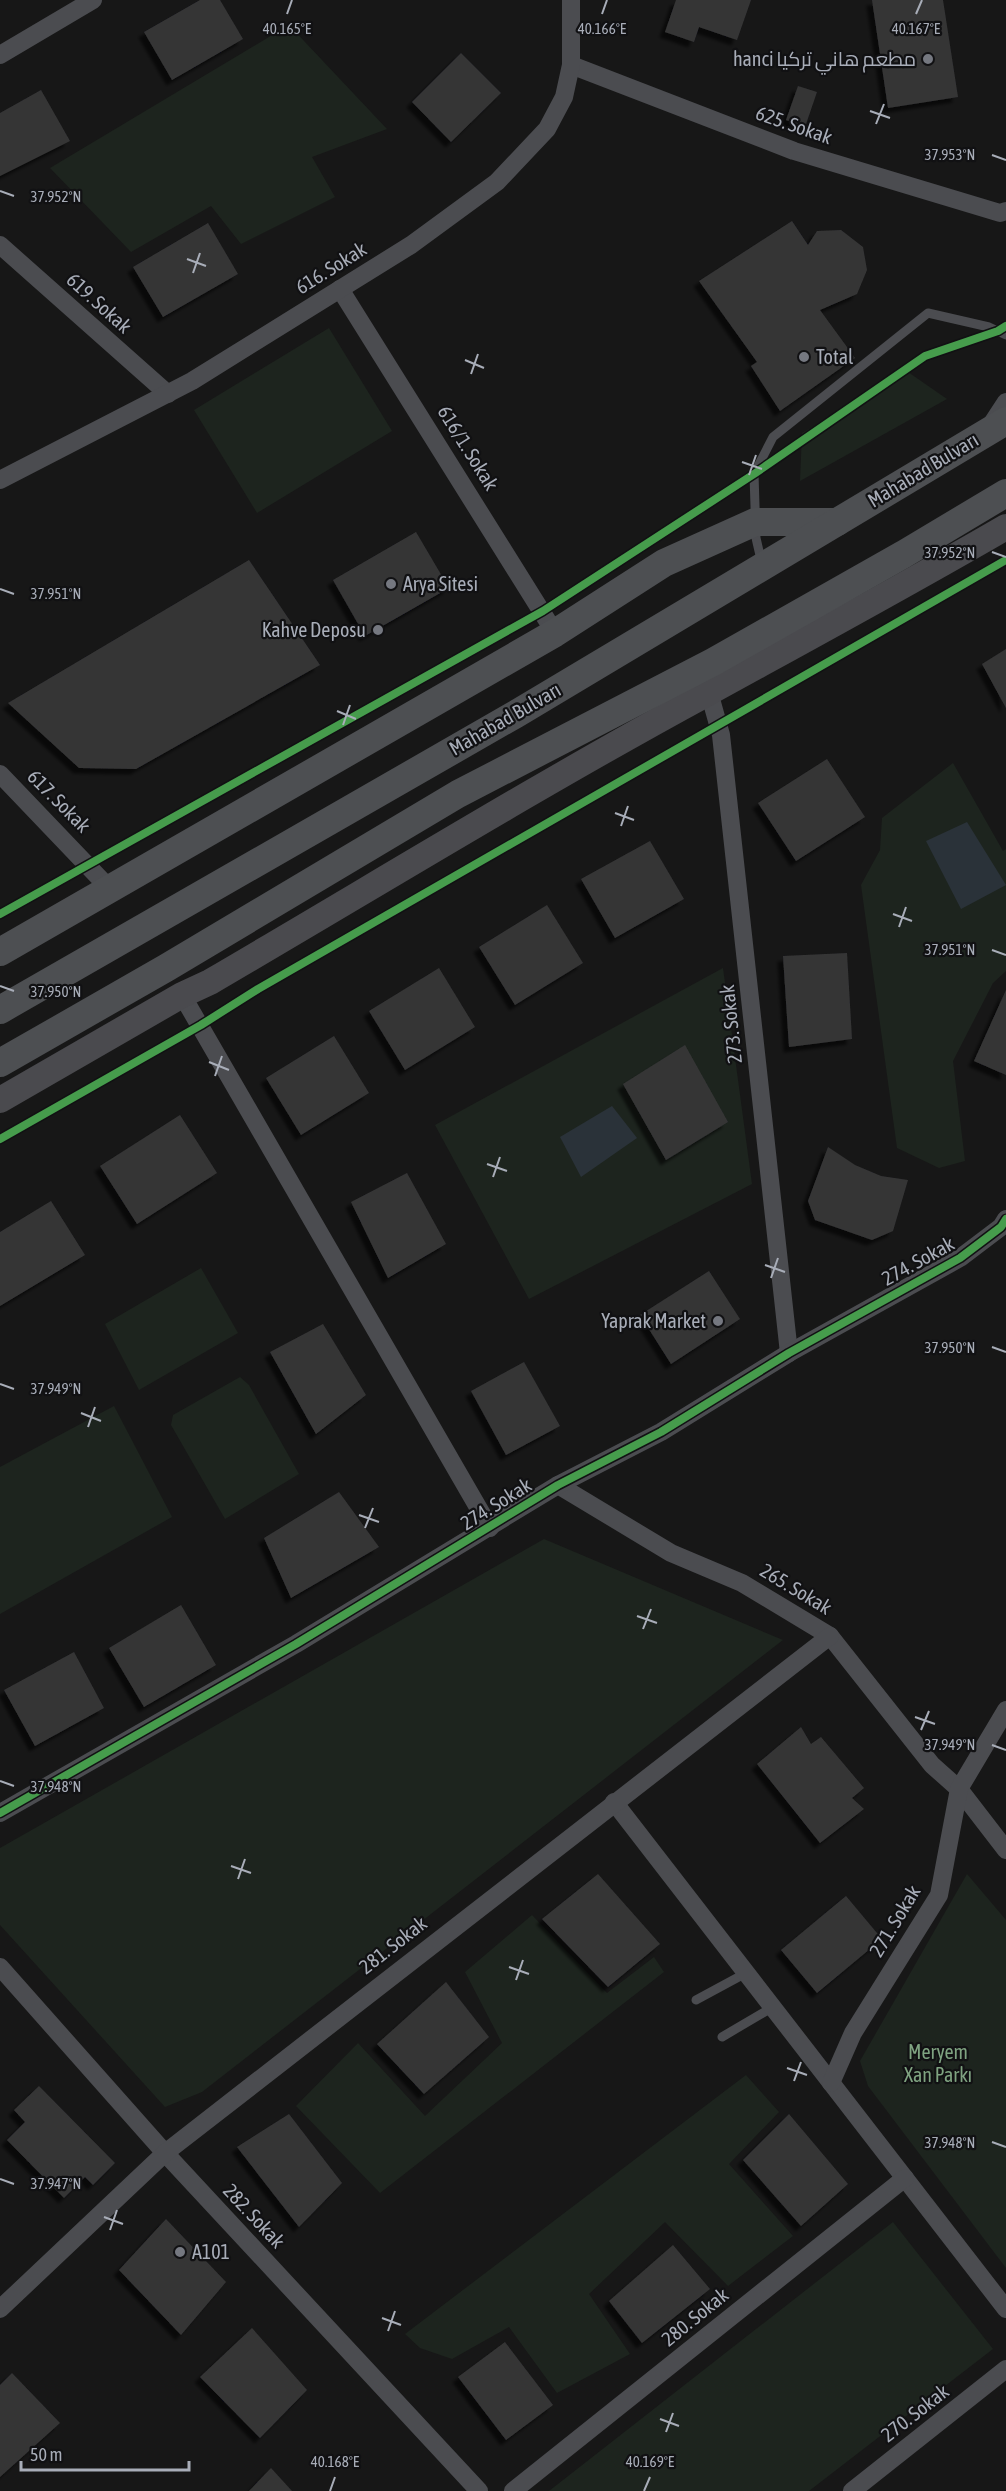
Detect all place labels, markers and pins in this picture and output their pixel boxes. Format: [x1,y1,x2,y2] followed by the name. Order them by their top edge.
[733,47,916,75] place label: hanci مطعم هاني تركيا
[921,52,935,66] marker: hanci مطعم هاني تركيا
[816,345,854,368] place label: Total
[797,350,811,364] marker: Total
[403,572,478,595] place label: Arya Sitesi
[384,577,398,591] marker: Arya Sitesi
[262,618,366,641] place label: Kahve Deposu
[371,623,385,637] marker: Kahve Deposu
[601,1309,706,1332] place label: Yaprak Market
[711,1314,725,1328] marker: Yaprak Market
[192,2240,230,2263] place label: A101
[173,2245,187,2259] marker: A101

